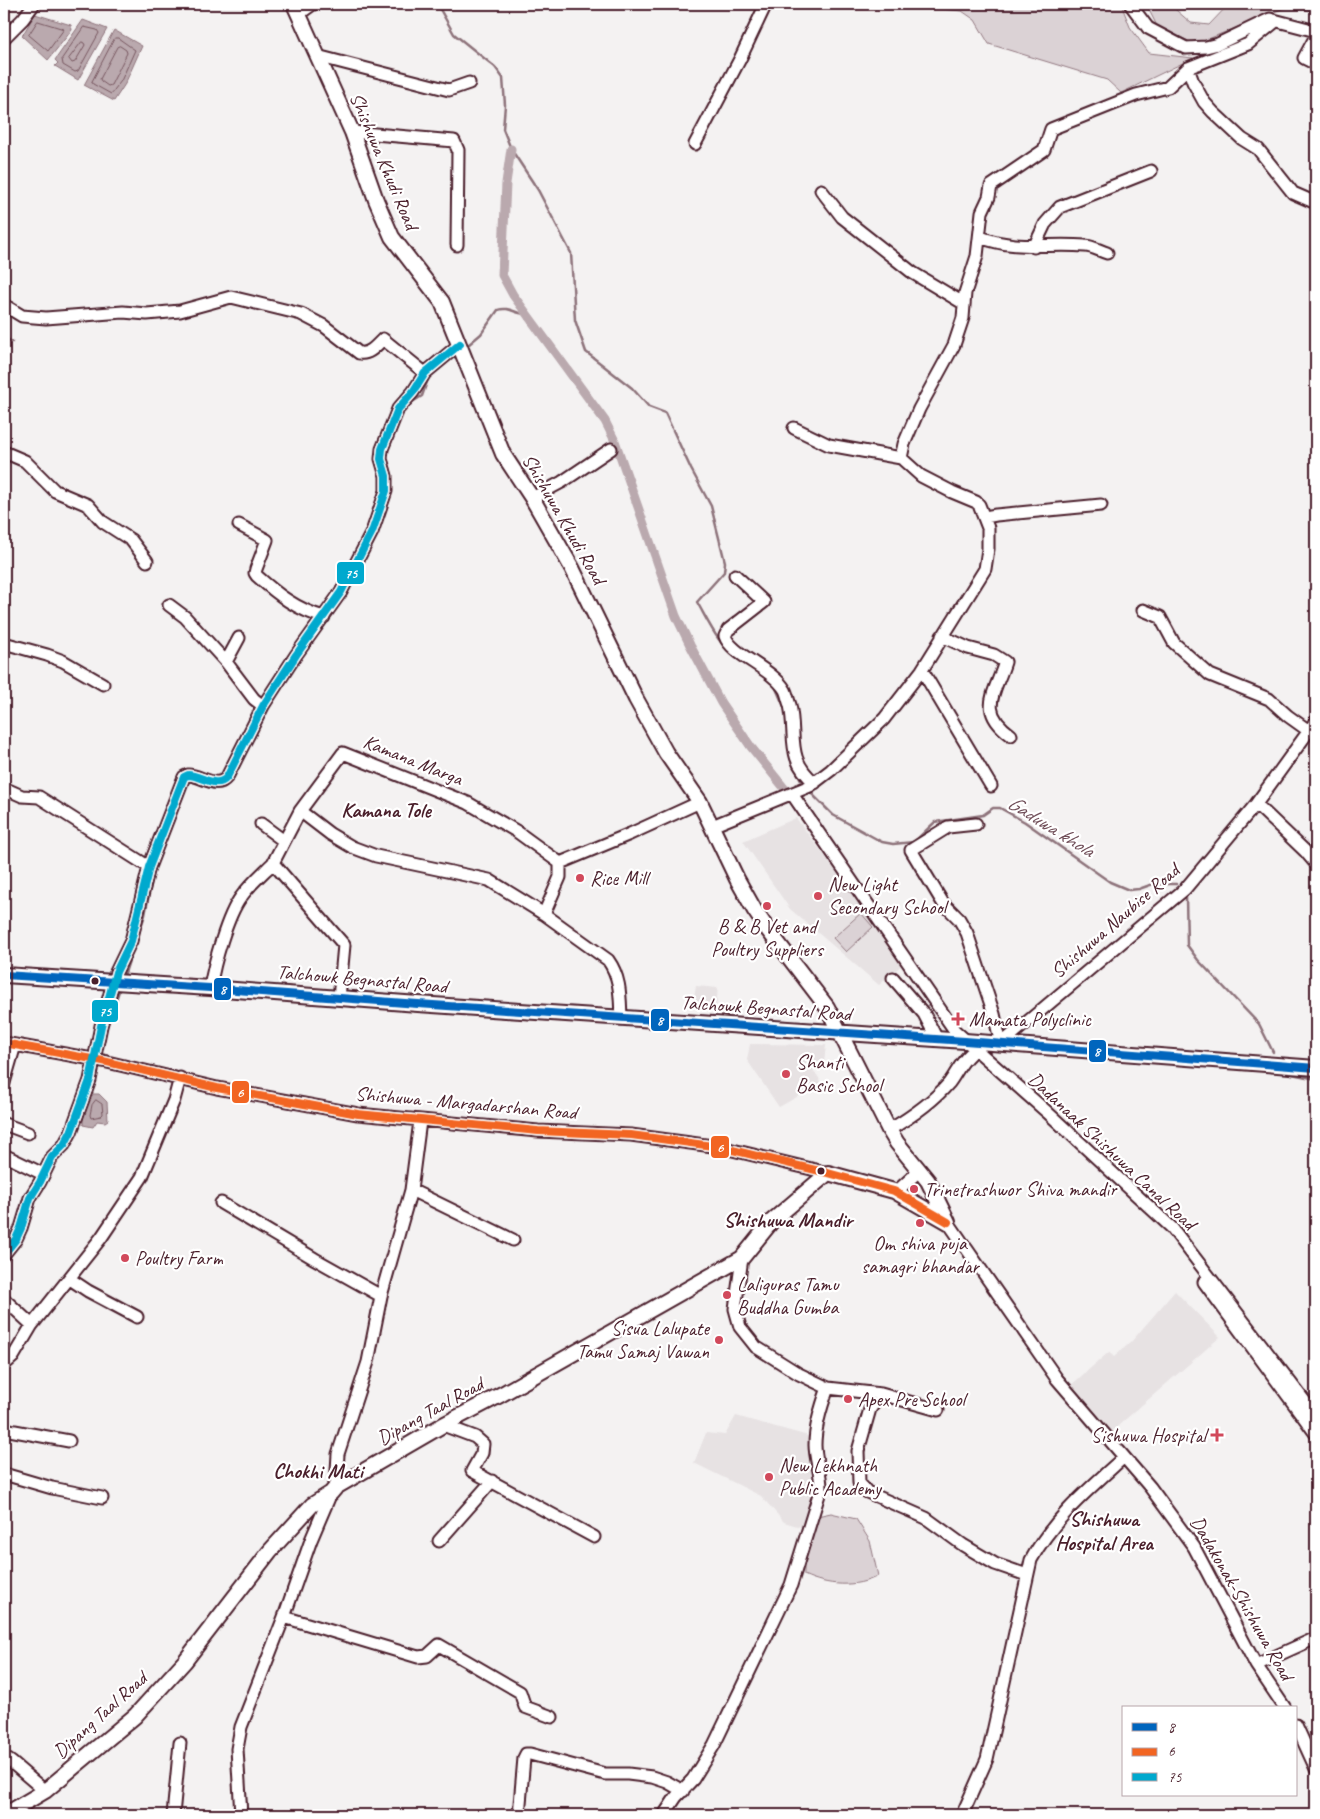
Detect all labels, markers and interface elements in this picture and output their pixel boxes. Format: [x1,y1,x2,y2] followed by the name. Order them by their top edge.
[344,89,425,236] street label: Shishuwa Khudi Road
[517,449,613,591] street label: Shishuwa Khudi Road
[336,561,365,585] line badge: 75
[345,565,359,582] text: 75
[360,729,468,792] street label: Kamana Marga
[1003,789,1101,864] water label: Gaduwa khola
[341,797,433,823] district label: Kamana Tole
[1046,856,1187,984] street label: Shishuwa Naubise Road
[590,866,651,891] place label: Rice Mill
[574,872,586,884] marker: Rice Mill
[828,872,949,920] place label: New Light Secondary School
[812,890,824,902] marker: New Light Secondary School
[761,900,773,912] marker: B & B Vet and Poultry Suppliers
[711,914,825,962] place label: B & B Vet and Poultry Suppliers
[276,959,451,999] street label: Talchowk Begnastal Road
[90,976,100,986] unlabelled marker
[213,977,232,1001] line badge: 8
[220,981,228,998] text: 8
[680,990,855,1027] street label: Talchowk Begnastal Road
[91,999,119,1023] line badge: 75
[99,1003,113,1020] text: 75
[969,1007,1092,1032] place label: Mamata Polyclinic
[650,1008,670,1032] line badge: 8
[657,1012,665,1029] text: 8
[951,1012,965,1026] marker: Mamata Polyclinic
[1088,1039,1107,1063] line badge: 8
[1094,1043,1102,1060] text: 8
[796,1050,885,1098] place label: Shanti Basic School
[1023,1067,1203,1237] street label: Dadanaak Shishuwa Canal Road
[780,1068,792,1080] marker: Shanti Basic School
[231,1080,250,1104] line badge: 6
[354,1081,581,1125] street label: Shishuwa - Margadarshan Road
[237,1084,245,1101] text: 6
[710,1135,730,1159] line badge: 6
[717,1139,725,1156] text: 6
[816,1166,826,1176] unlabelled marker
[924,1177,1118,1202] place label: Trinetrashwor Shiva mandir
[908,1183,920,1195] marker: Trinetrashwor Shiva mandir
[724,1207,855,1233] district label: Shishuwa Mandir
[914,1217,926,1229] marker: Om shiva puja samagri bhandar
[861,1231,980,1279] place label: Om shiva puja samagri bhandar
[135,1246,223,1271] place label: Poultry Farm
[119,1252,131,1264] marker: Poultry Farm
[737,1272,840,1320] place label: Laliguras Tamu Buddha Gumba
[721,1289,733,1301] marker: Laliguras Tamu Buddha Gumba
[577,1316,710,1364] place label: Sisua Lalupate Tamu Samaj Vawan
[713,1334,725,1346] marker: Sisua Lalupate Tamu Samaj Vawan
[373,1370,490,1450] street label: Dipang Taal Road
[858,1387,969,1412] place label: Apex Pre School
[842,1393,854,1405] marker: Apex Pre School
[1091,1423,1210,1448] place label: Sishuwa Hospital
[1210,1428,1224,1442] marker: Sishuwa Hospital
[779,1453,883,1501] place label: New Lekhnath Public Academy
[273,1458,366,1484] district label: Chokhi Mati
[763,1471,775,1483] marker: New Lekhnath Public Academy
[1055,1506,1154,1556] district label: Shishuwa Hospital Area
[1185,1511,1301,1687] street label: Dadakonak-Shishuwa Road
[48,1664,154,1764] street label: Dipang Taal Road
[1122,1706,1298,1796] legend
[1168,1718,1176,1737] text: 8
[1168,1742,1176,1761] text: 6
[1168,1768,1183,1787] text: 75

